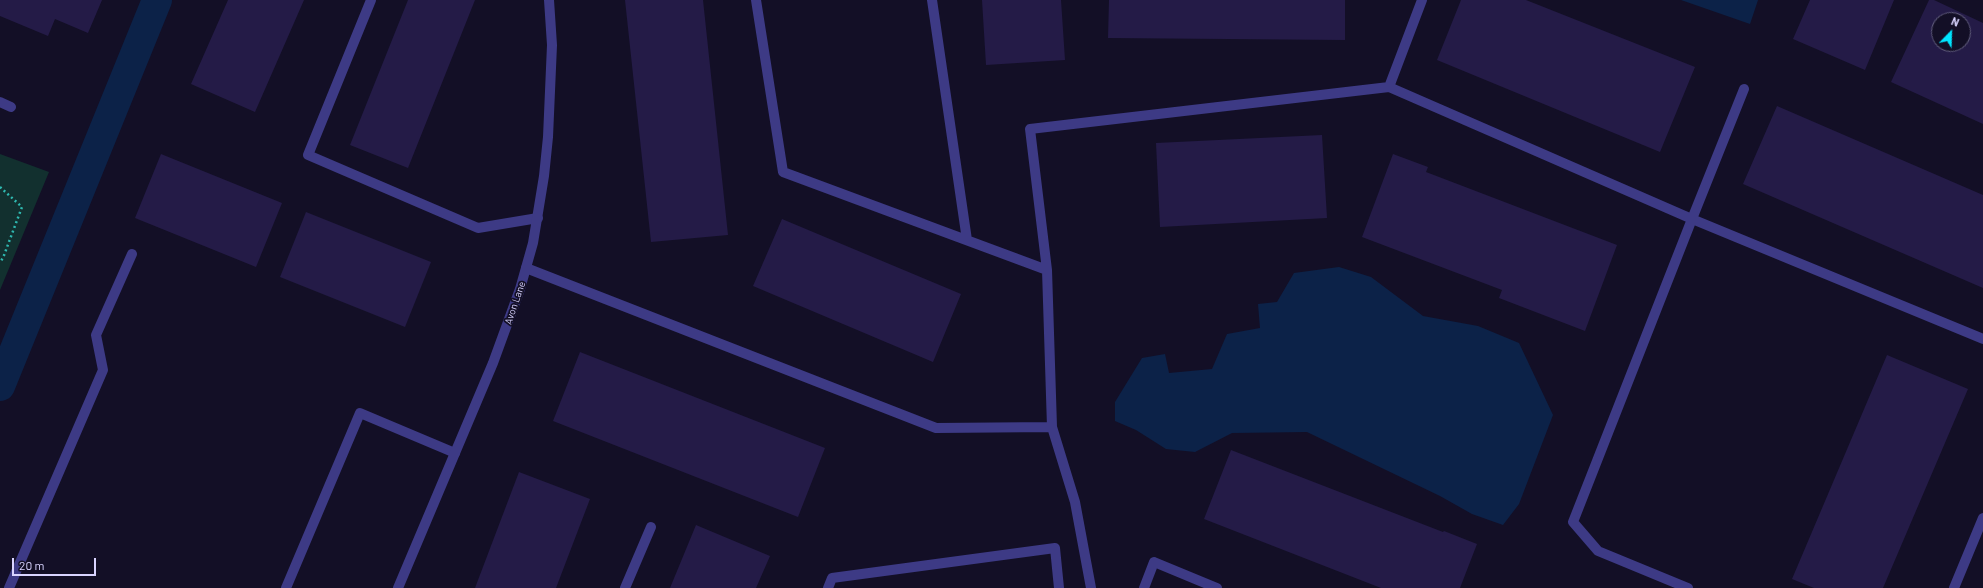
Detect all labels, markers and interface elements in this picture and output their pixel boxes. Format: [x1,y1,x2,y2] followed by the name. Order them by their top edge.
[1931,12,1971,52] north arrow
[1950,14,1961,29] text: N
[502,280,528,326] street label: Avon Lane
[14,550,98,576] scale bar
[19,558,45,572] text: 20 m

